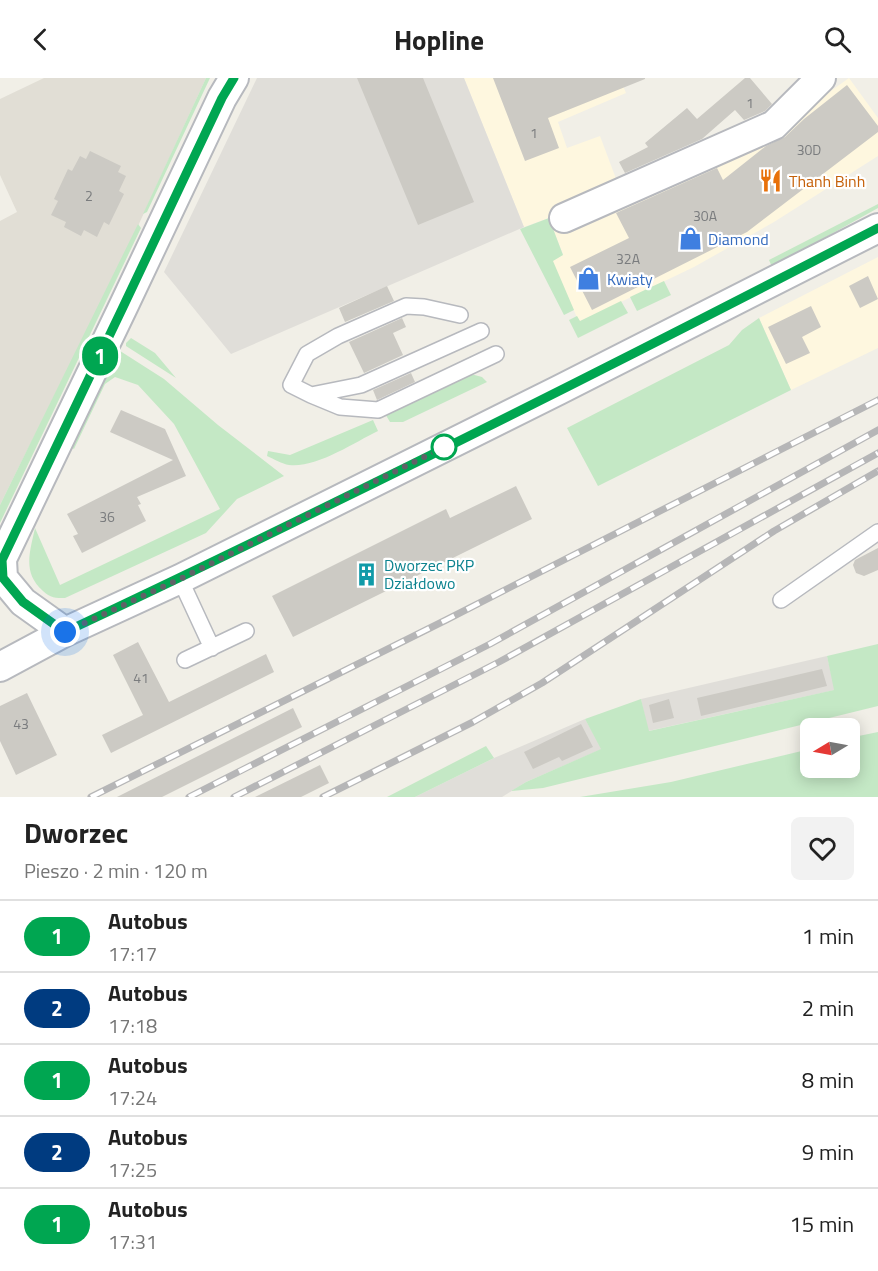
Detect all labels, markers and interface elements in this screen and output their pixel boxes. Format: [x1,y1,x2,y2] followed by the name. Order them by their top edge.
[394,19,484,60] text: Hopline
[24,23,57,56] icon: back
[821,23,854,56] icon: search
[746,92,754,113] house number: 1
[530,122,538,143] house number: 1
[797,139,821,160] house number: 30D
[758,168,784,194] restaurant icon: Thanh Binh
[789,169,865,193] place label: Thanh Binh
[85,185,93,206] house number: 2
[693,205,718,226] house number: 30A
[677,226,703,252] shop icon: Diamond
[708,227,769,251] place label: Diamond
[616,248,641,269] house number: 32A
[576,266,602,292] shop icon: Kwiaty
[607,267,653,291] place label: Kwiaty
[80,336,120,376] line badge: 1
[94,340,106,372] text: 1
[431,434,457,460] unlabelled marker
[99,506,115,527] house number: 36
[384,553,474,595] place label: Dworzec PKP Działdowo
[353,561,379,587] building icon: Dworzec PKP Działdowo
[50,617,80,647] your location
[133,667,149,688] house number: 41
[13,713,29,734] house number: 43
[800,718,860,778] north arrow
[800,718,860,778] map controls
[24,811,128,854] text: Dworzec
[791,817,854,880] button: heart
[24,855,208,886] text: Pieszo · 2 min · 120 m
[108,904,188,938] text: Autobus
[802,919,854,953] text: 1 min
[51,920,63,952] text: 1
[108,938,157,969] text: 17:17
[108,976,188,1010] text: Autobus
[802,991,854,1025] text: 2 min
[51,992,63,1024] text: 2
[108,1010,157,1041] text: 17:18
[108,1048,188,1082] text: Autobus
[802,1063,854,1097] text: 8 min
[51,1064,63,1096] text: 1
[108,1082,157,1113] text: 17:24
[108,1120,188,1154] text: Autobus
[802,1135,854,1169] text: 9 min
[51,1136,63,1168] text: 2
[108,1154,157,1185] text: 17:25
[108,1192,188,1226] text: Autobus
[789,1207,854,1241] text: 15 min
[51,1208,63,1240] text: 1
[108,1226,157,1257] text: 17:31

